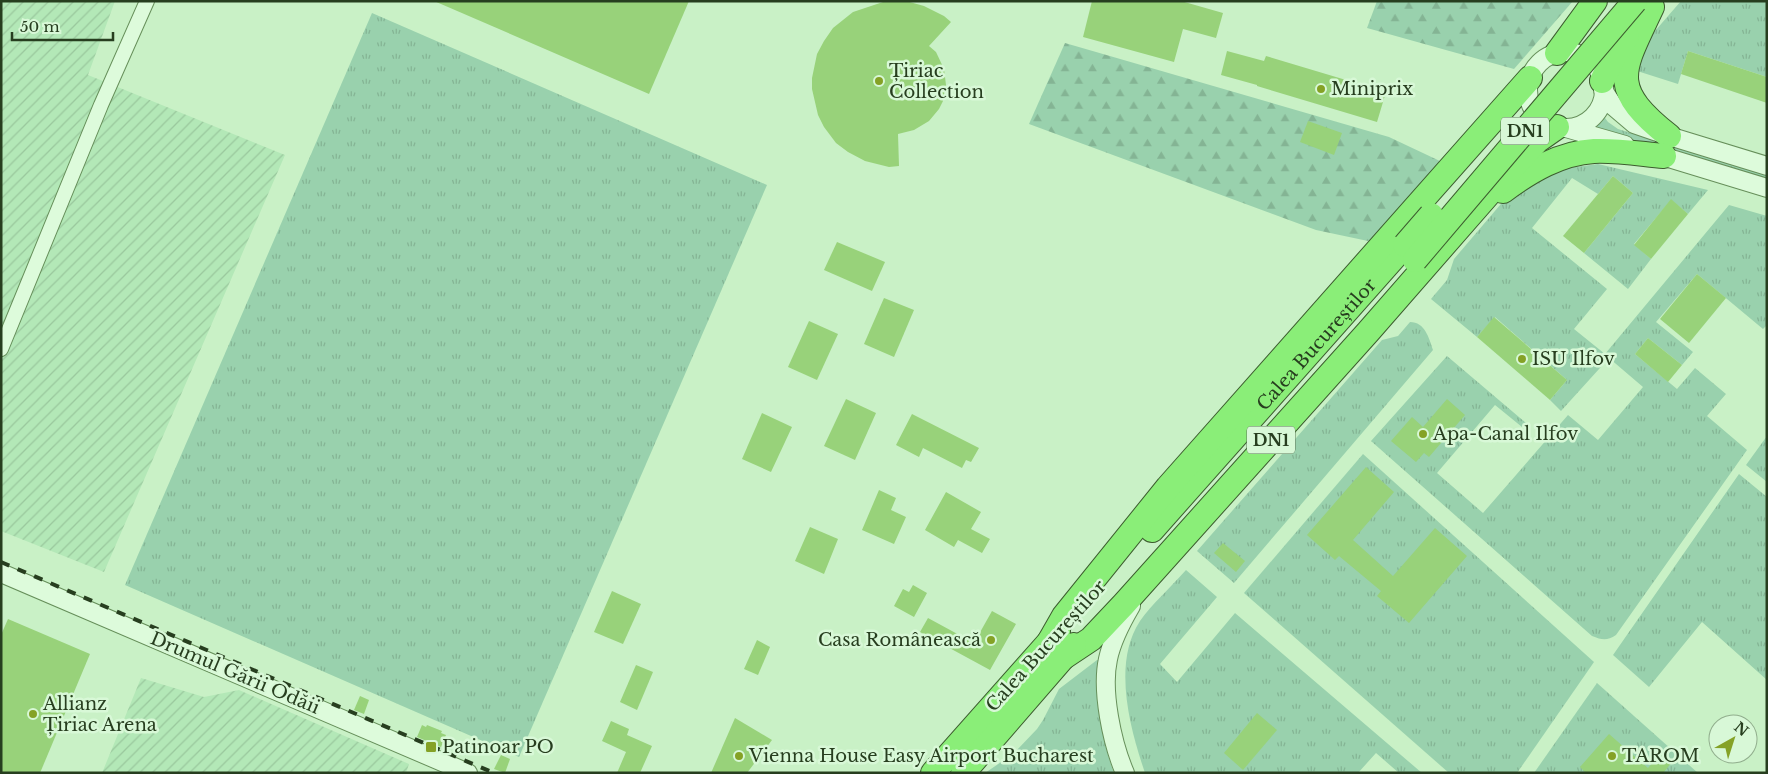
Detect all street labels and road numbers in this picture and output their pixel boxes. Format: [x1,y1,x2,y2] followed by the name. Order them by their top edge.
[1501,118,1549,144] road number: DN1
[1252,274,1381,415] street label: Calea Bucureștilor
[1247,426,1295,454] road number: DN1
[981,576,1111,716] street label: Calea Bucureștilor
[147,627,323,719] street label: Drumul Gării Odăii

